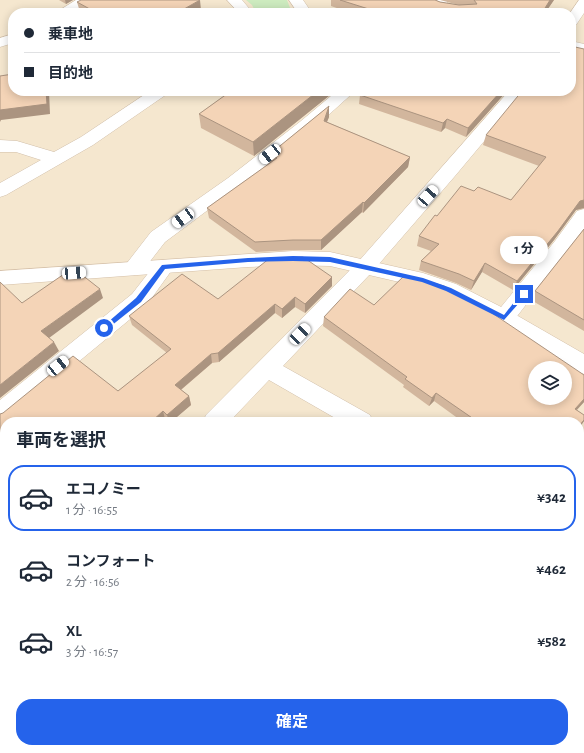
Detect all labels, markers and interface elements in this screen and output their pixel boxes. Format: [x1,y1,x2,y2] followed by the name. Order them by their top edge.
[48,27,93,42] text: 乗車地
[48,66,93,81] text: 目的地
[257,142,283,166] car
[416,183,440,209] car
[170,206,196,230] car
[500,236,548,264] callout: 1 分
[514,243,534,256] text: 1 分
[62,266,86,280] car
[515,285,533,303] route end
[95,319,113,337] route start
[287,321,313,347] car
[45,354,71,378] car
[528,361,572,405] map controls
[528,361,572,405] button: layers
[16,432,106,450] text: 車両を選択
[18,480,54,516] icon: car
[66,482,141,497] text: エコノミー
[537,490,566,505] text: ¥342
[66,504,117,517] text: 1 分 · 16:55
[18,552,54,588] icon: car
[66,554,156,569] text: コンフォート
[536,562,566,577] text: ¥462
[66,576,119,589] text: 2 分 · 16:56
[18,624,54,660] icon: car
[66,624,82,639] text: XL
[537,634,566,649] text: ¥582
[66,646,118,659] text: 3 分 · 16:57
[16,699,568,745] button: 確定

